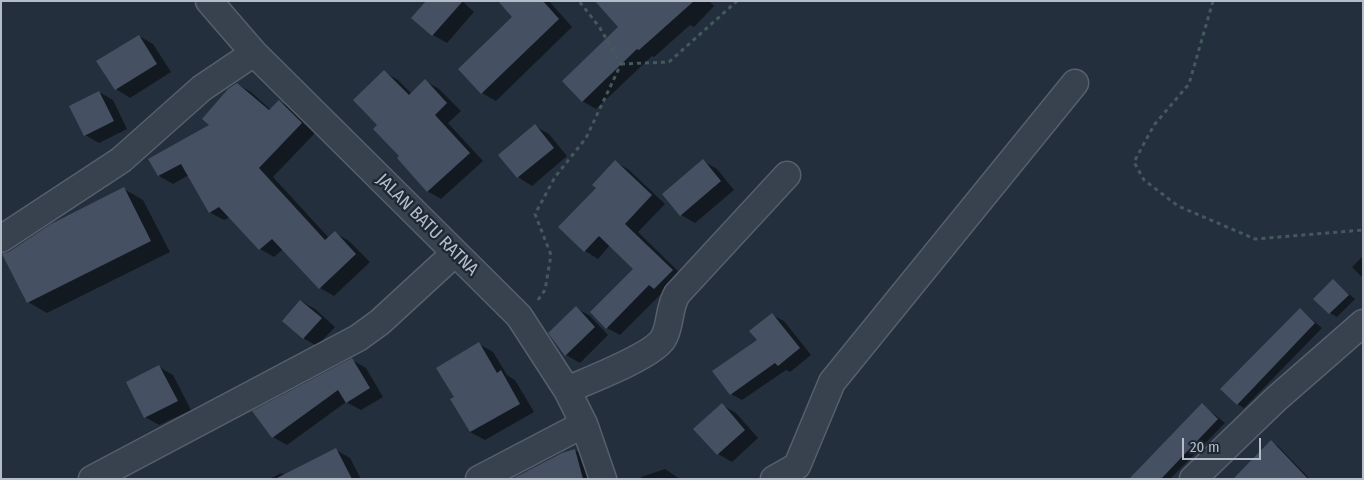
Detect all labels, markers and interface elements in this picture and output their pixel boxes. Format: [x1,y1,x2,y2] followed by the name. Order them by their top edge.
[371,169,483,281] street label: JALAN BATU RATNA
[1184,428,1263,460] scale bar
[1190,438,1220,456] text: 20 m

